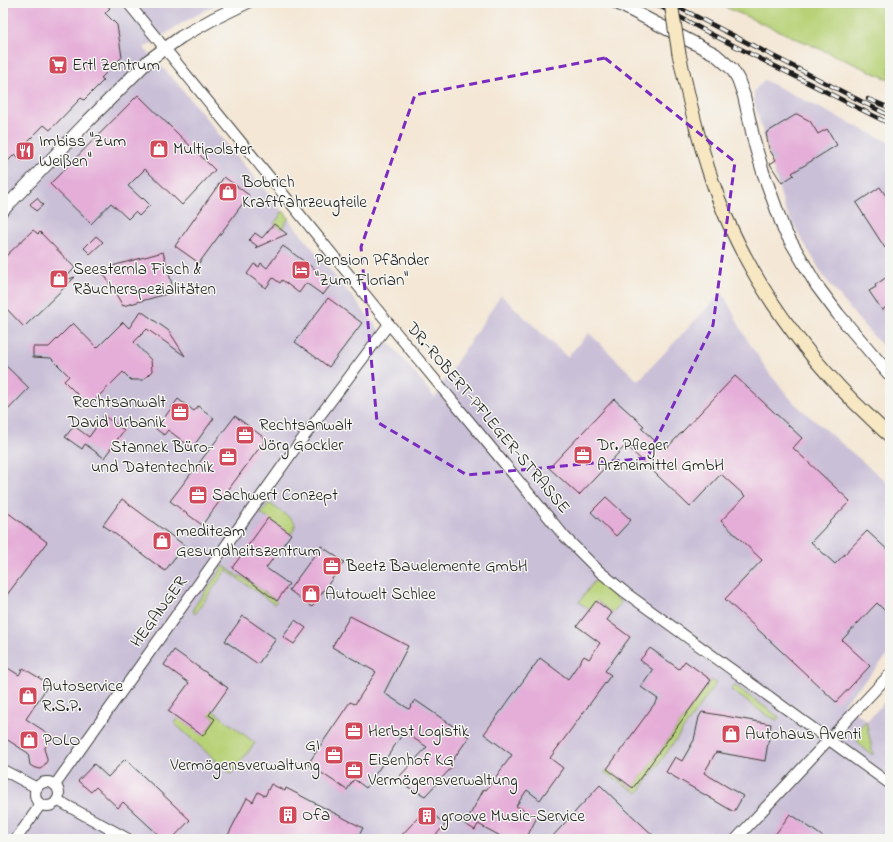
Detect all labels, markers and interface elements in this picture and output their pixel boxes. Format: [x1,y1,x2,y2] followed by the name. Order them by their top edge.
[72,53,160,78] place label: Ertl Zentrum
[47,54,69,76] supermarket icon: Ertl Zentrum
[39,129,126,174] place label: Imbiss "Zum Weißen"
[173,137,253,162] place label: Multipolster
[148,138,170,160] shop icon: Multipolster
[14,140,36,162] restaurant icon: Imbiss "Zum Weißen"
[241,170,367,217] place label: Bobrich Kraftfahrzeugteile
[217,181,239,203] shop icon: Bobrich Kraftfahrzeugteile
[315,248,430,293] place label: Pension Pfänder "Zum Florian"
[73,257,216,302] place label: Seesternla Fisch & Räucherspezialitäten
[290,259,312,281] hotel icon: Pension Pfänder "Zum Florian"
[48,268,70,290] shop icon: Seesternla Fisch & Räucherspezialitäten
[400,316,576,519] street label: DR.-ROBERT-PFLEGER-STRASSE
[67,390,167,435] place label: Rechtsanwalt David Urbanik
[169,401,191,423] office icon: Rechtsanwalt David Urbanik
[259,413,353,460] place label: Rechtsanwalt Jörg Gockler
[234,424,256,446] office icon: Rechtsanwalt Jörg Gockler
[596,433,724,478] place label: Dr. Pfleger Arzneimittel GmbH
[91,435,215,480] place label: Stannek Büro- und Datentechnik
[572,444,594,466] office icon: Dr. Pfleger Arzneimittel GmbH
[217,446,239,468] office icon: Stannek Büro- und Datentechnik
[212,483,338,508] place label: Sachwert Conzept
[187,484,209,506] office icon: Sachwert Conzept
[176,519,321,564] place label: mediteam Gesundheitszentrum
[151,530,173,552] shop icon: mediteam Gesundheitszentrum
[345,554,528,579] place label: Beetz Bauelemente GmbH
[321,555,343,577] office icon: Beetz Bauelemente GmbH
[124,571,194,653] street label: HEGANGER
[325,582,436,607] place label: Autowelt Schlee
[300,583,322,605] shop icon: Autowelt Schlee
[42,674,123,719] place label: Autoservice R.S.P.
[17,685,39,707] shop icon: Autoservice R.S.P.
[368,719,470,746] place label: Herbst Logistik
[343,720,365,742] office icon: Herbst Logistik
[745,722,861,747] place label: Autohaus Aventi
[720,723,742,745] shop icon: Autohaus Aventi
[43,728,80,753] place label: POLO
[18,729,40,751] shop icon: POLO
[169,733,320,780] place label: GI Vermögensverwaltung
[323,744,345,766] office icon: GI Vermögensverwaltung
[367,748,518,795] place label: Eisenhof KG Vermögensverwaltung
[343,759,365,781] office icon: Eisenhof KG Vermögensverwaltung
[302,803,330,828] place label: Ofa
[277,804,299,826] building icon: Ofa
[440,804,585,831] place label: groove Music-Service
[416,805,438,827] building icon: groove Music-Service

